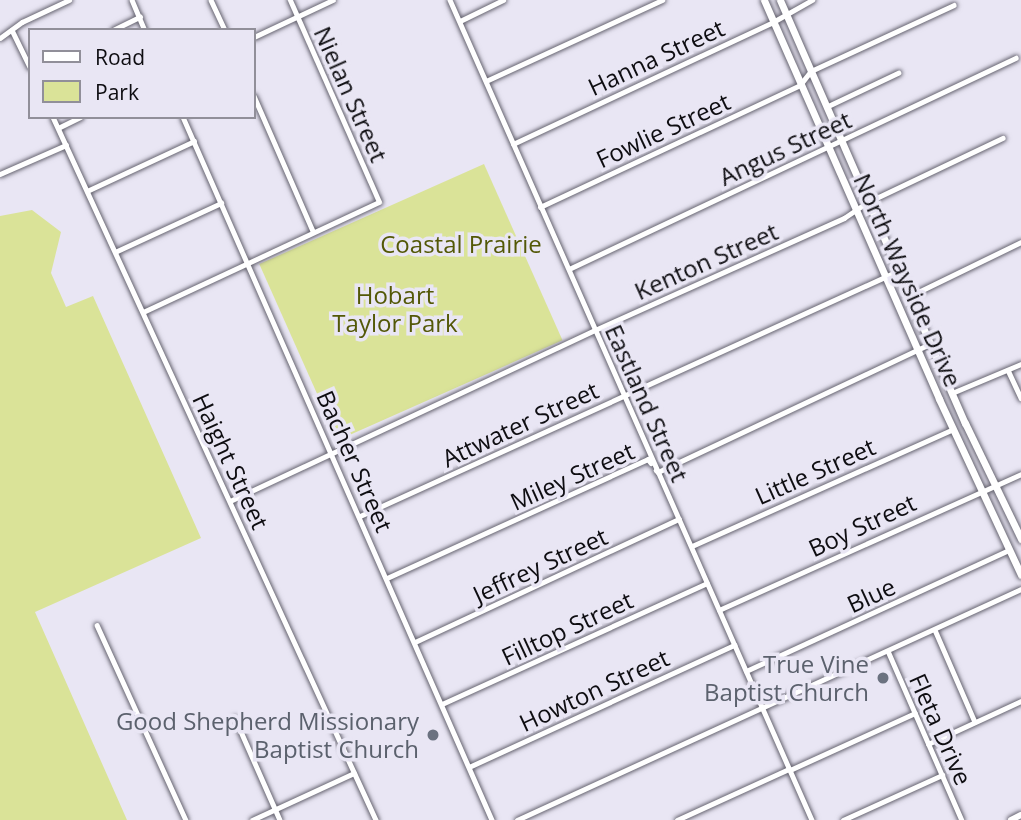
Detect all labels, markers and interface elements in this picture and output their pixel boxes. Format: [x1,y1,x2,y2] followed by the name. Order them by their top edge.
[583,13,729,101] street label: Hanna Street
[308,22,394,166] street label: Nielan Street
[28,28,256,119] legend
[95,43,145,71] text: Road
[95,78,139,106] text: Park
[592,86,734,174] street label: Fowlie Street
[714,105,856,191] street label: Angus Street
[848,169,968,391] street label: North Wayside Drive
[630,217,782,305] street label: Kenton Street
[380,230,542,258] park label: Coastal Prairie
[332,281,458,337] park label: Hobart Taylor Park
[600,320,694,486] street label: Eastland Street
[437,375,603,473] street label: Attwater Street
[311,386,399,536] street label: Bacher Street
[187,388,275,534] street label: Haight Street
[750,432,880,510] street label: Little Street
[506,436,638,516] street label: Miley Street
[804,488,920,562] street label: Boy Street
[468,521,612,609] street label: Jeffrey Street
[842,571,900,619] street label: Blue
[497,585,637,671] street label: Filltop Street
[515,643,673,737] street label: Howton Street
[704,650,869,706] place label: True Vine Baptist Church
[904,669,978,789] street label: Fleta Drive
[875,670,891,686] marker: True Vine Baptist Church
[116,707,419,763] place label: Good Shepherd Missionary Baptist Church
[425,727,441,743] marker: Good Shepherd Missionary Baptist Church

